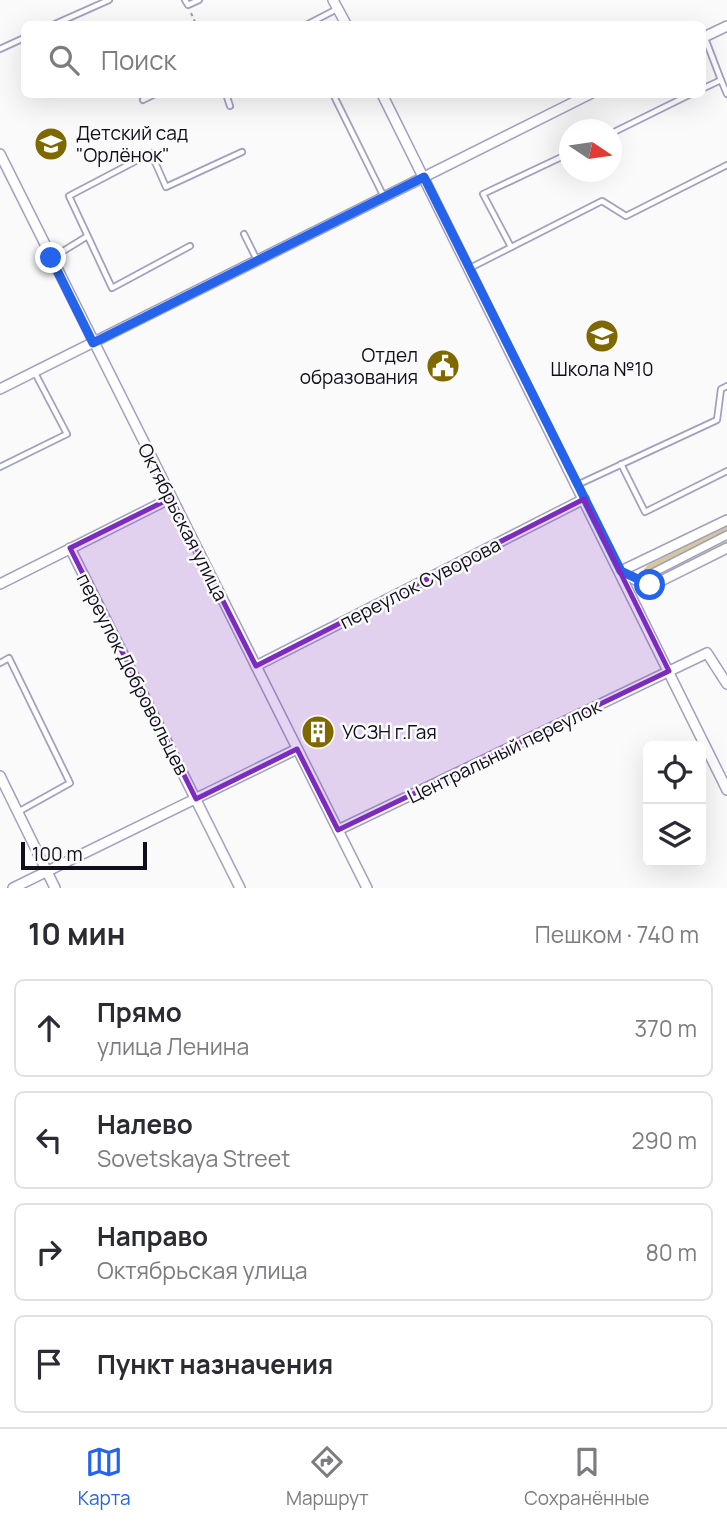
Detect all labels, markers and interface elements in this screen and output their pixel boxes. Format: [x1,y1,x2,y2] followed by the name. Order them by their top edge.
[21,21,706,98] search box
[45,41,83,79] icon: search
[101,42,176,78] text: Поиск
[559,119,622,182] north arrow
[76,120,188,168] place label: Детский сад "Орлёнок"
[32,125,70,163] school or university icon: Детский сад "Орлёнок"
[35,242,66,273] route end
[583,317,621,355] school or university icon: Школа №10
[300,342,418,390] place label: Отдел образования
[424,347,462,385] public building icon: Отдел образования
[550,356,654,382] place label: Школа №10
[132,439,234,605] street label: Октябрьская улица
[335,531,505,635] street label: переулок Суворова
[71,569,195,779] street label: переулок Добровольцев
[634,569,665,600] route start
[403,693,606,809] street label: Центральный переулок
[299,713,337,751] building icon: УСЗН г.Гая
[342,719,437,745] place label: УСЗН г.Гая
[643,741,706,867] map controls
[643,741,706,804] button: locate
[643,804,706,867] button: layers
[21,839,147,871] scale bar
[32,841,83,867] text: 100 m
[28,913,126,954] text: 10 мин
[535,918,699,950] text: Пешком · 740 m
[97,994,182,1030] text: Прямо
[30,1009,68,1047] icon: ahead
[635,1012,697,1044] text: 370 m
[97,1030,249,1062] text: улица Ленина
[97,1106,193,1142] text: Налево
[30,1121,68,1159] icon: left
[631,1124,697,1156] text: 290 m
[97,1142,290,1174] text: Sovetskaya Street
[97,1218,208,1254] text: Направо
[30,1233,68,1271] icon: right
[646,1236,697,1268] text: 80 m
[97,1254,307,1286] text: Октябрьская улица
[30,1345,68,1383] icon: arrive
[97,1346,333,1382] text: Пункт назначения
[78,1443,131,1511] tab: Карта
[286,1443,369,1511] tab: Маршрут
[524,1443,649,1511] tab: Сохранённые

